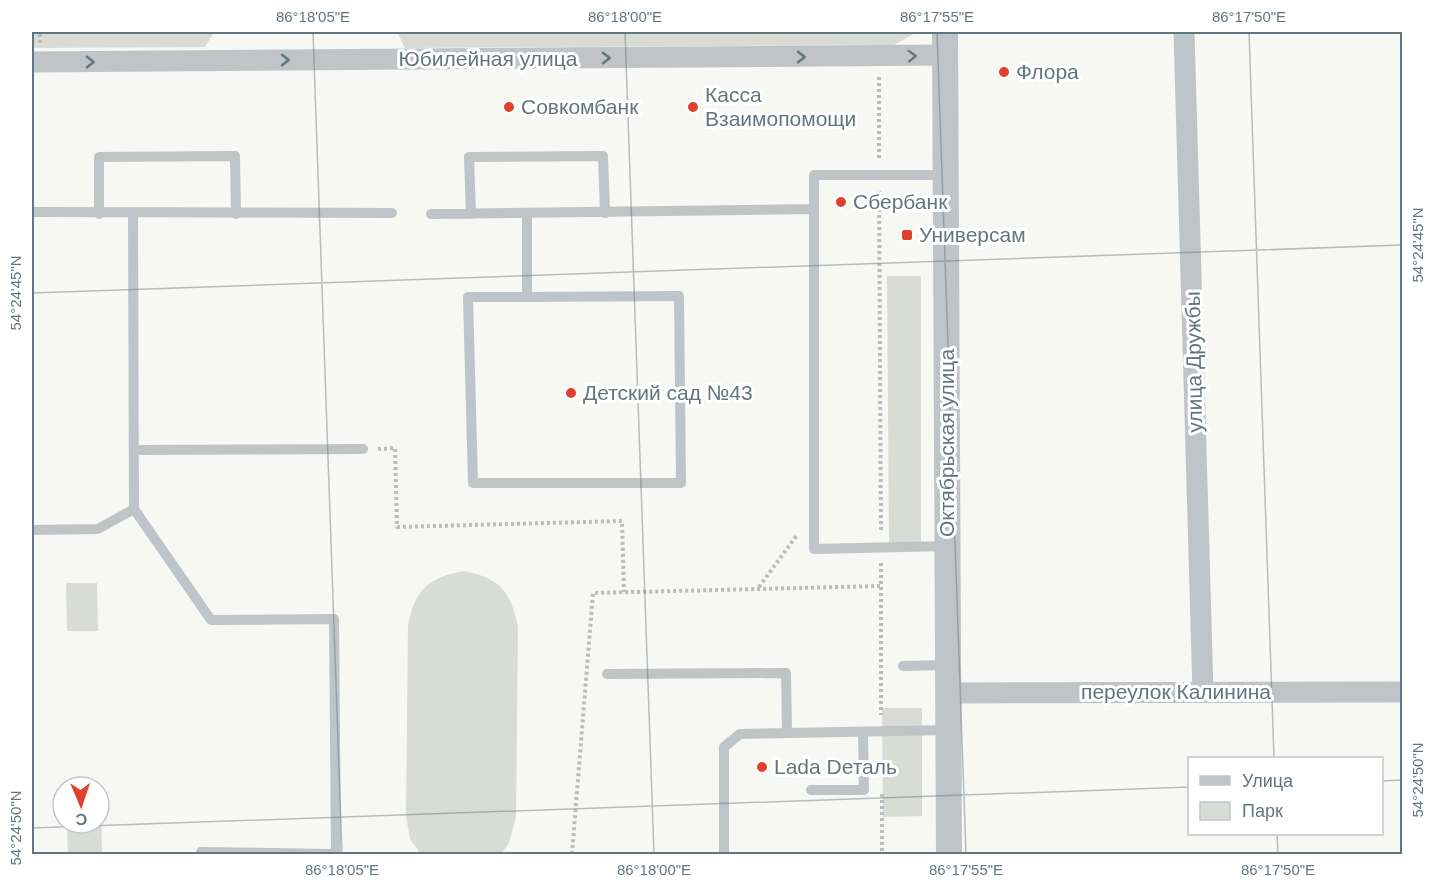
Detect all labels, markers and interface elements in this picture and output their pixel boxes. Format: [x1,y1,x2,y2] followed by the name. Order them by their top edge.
[276,8,350,25] text: 86°18'05"E
[588,8,662,25] text: 86°18'00"E
[900,8,974,25] text: 86°17'55"E
[1212,8,1286,25] text: 86°17'50"E
[399,47,578,70] street label: Юбилейная улица
[908,49,917,62] one-way arrow
[796,51,805,63] one-way arrow
[601,52,610,64] one-way arrow
[280,54,289,66] one-way arrow
[85,55,94,68] one-way arrow
[1016,60,1079,83] place label: Флора
[997,65,1011,79] marker: Флора
[705,83,856,130] place label: Касса Взаимопомощи
[521,95,639,118] place label: Совкомбанк
[502,100,516,114] marker: Совкомбанк
[686,100,700,114] marker: Касса Взаимопомощи
[853,190,948,213] place label: Сбербанк
[834,195,848,209] marker: Сбербанк
[1409,207,1426,283] text: 54°24'45"N
[919,223,1026,246] place label: Универсам
[900,228,914,242] marker: Универсам
[7,255,24,331] text: 54°24'45"N
[1181,291,1206,433] street label: улица Дружбы
[935,349,958,537] street label: Октябрьская улица
[583,381,753,404] place label: Детский сад №43
[564,386,578,400] marker: Детский сад №43
[1081,680,1271,703] street label: переулок Калинина
[1409,742,1426,818] text: 54°24'50"N
[774,755,897,778] place label: Lada Dеталь
[1188,757,1383,835] legend
[755,760,769,774] marker: Lada Dеталь
[1242,771,1294,791] text: Улица
[51,775,111,835] north arrow
[7,790,24,866] text: 54°24'50"N
[1242,801,1283,821] text: Парк
[75,811,88,828] text: С
[305,861,379,878] text: 86°18'05"E
[617,861,691,878] text: 86°18'00"E
[929,861,1003,878] text: 86°17'55"E
[1241,861,1315,878] text: 86°17'50"E

